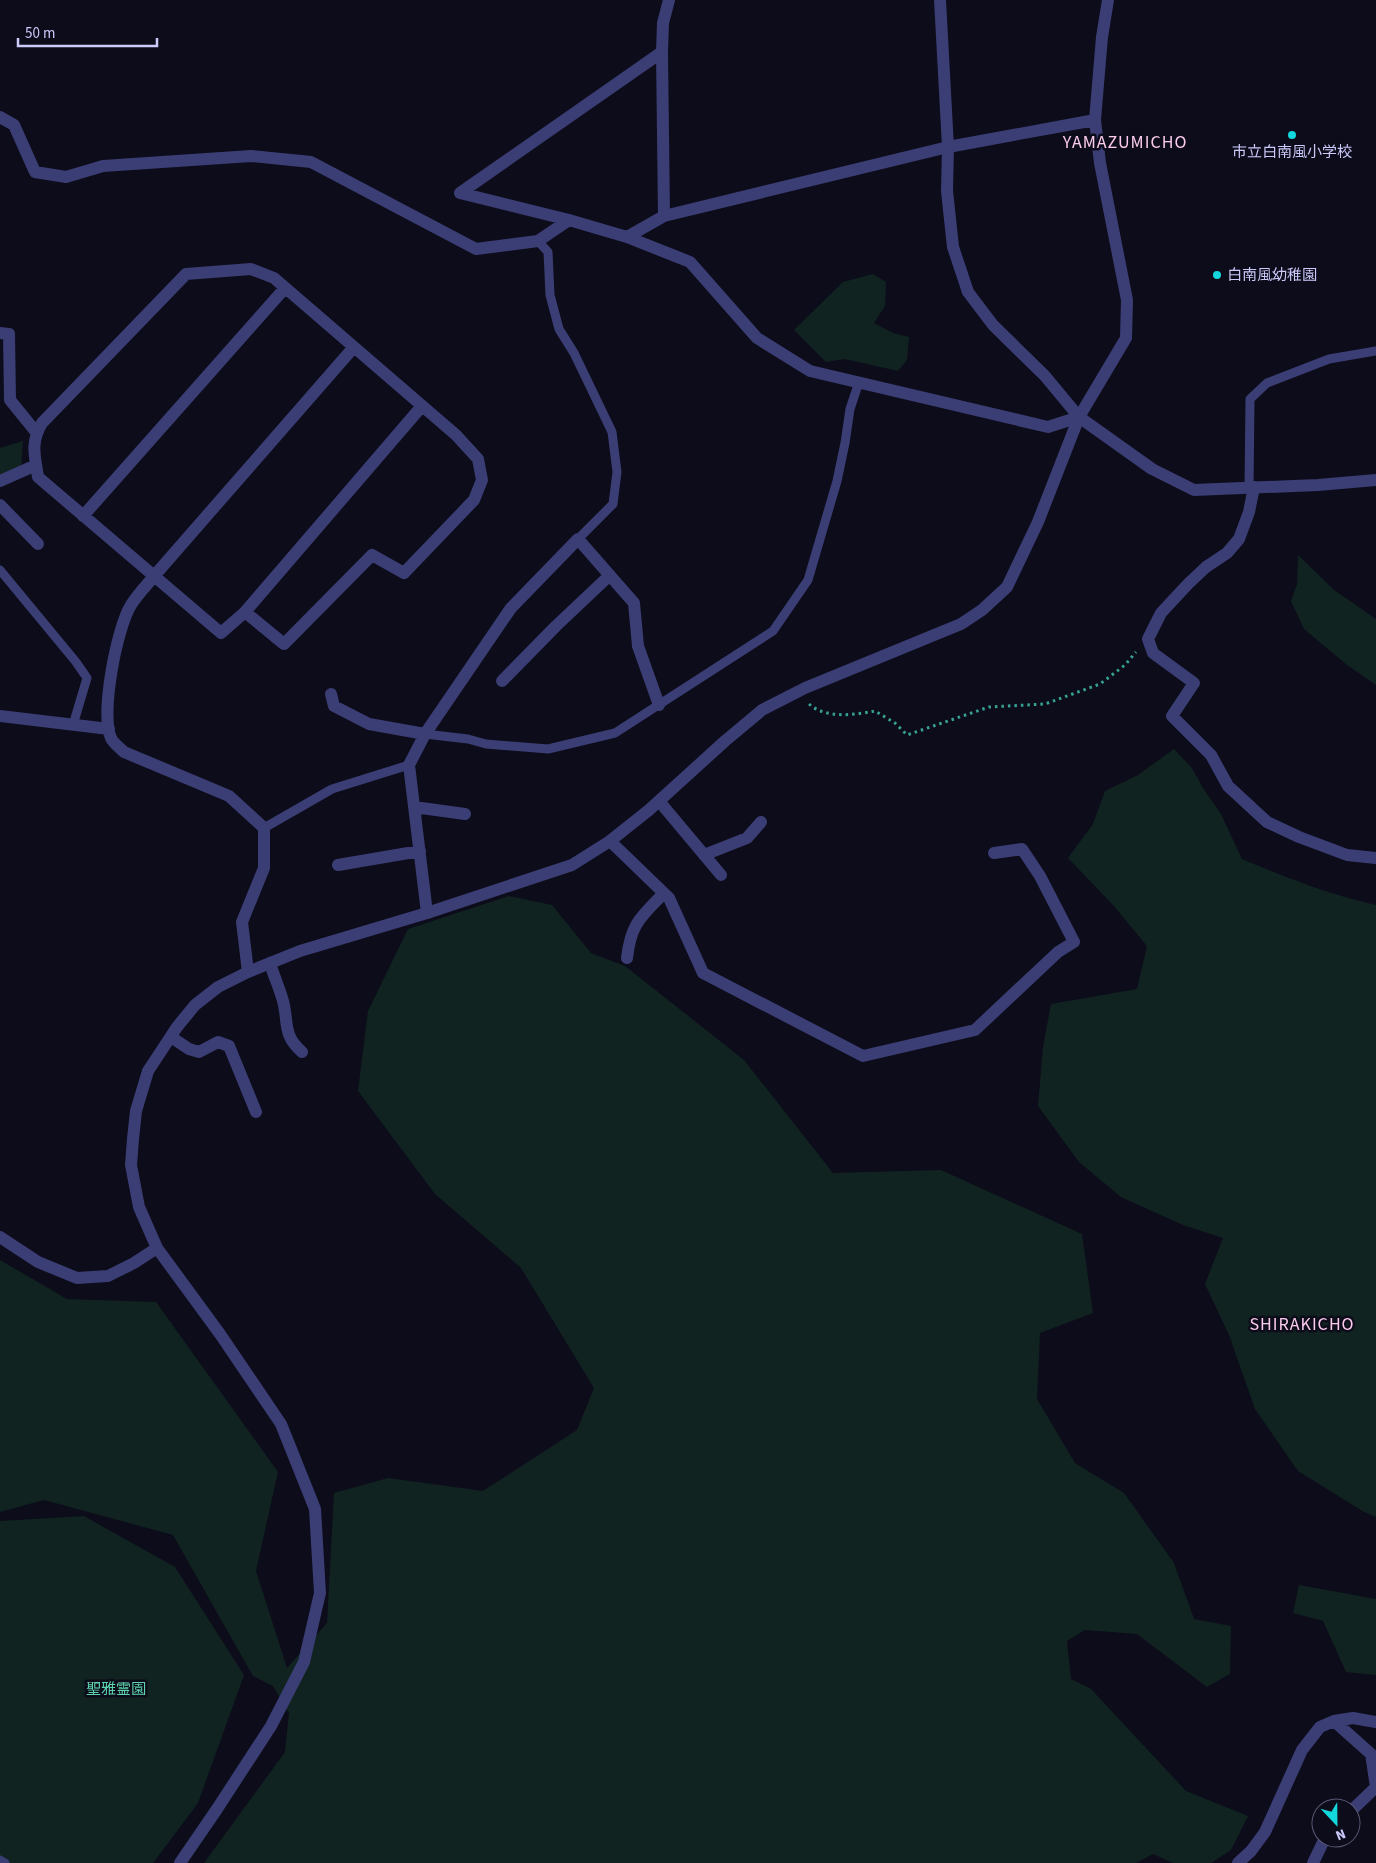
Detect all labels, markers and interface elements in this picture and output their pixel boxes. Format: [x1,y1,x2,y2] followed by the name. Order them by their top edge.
[18,15,156,47] scale bar
[25,23,55,44] text: 50 m
[1286,129,1298,141] marker: 市立白南風小学校
[1062,130,1187,155] district label: YAMAZUMICHO
[1232,142,1352,163] place label: 市立白南風小学校
[1227,265,1317,286] place label: 白南風幼稚園
[1211,269,1223,281] marker: 白南風幼稚園
[1249,1312,1355,1337] district label: SHIRAKICHO
[86,1679,146,1700] park label: 聖雅霊園
[1311,1798,1361,1848] north arrow
[1332,1823,1349,1845] text: N

